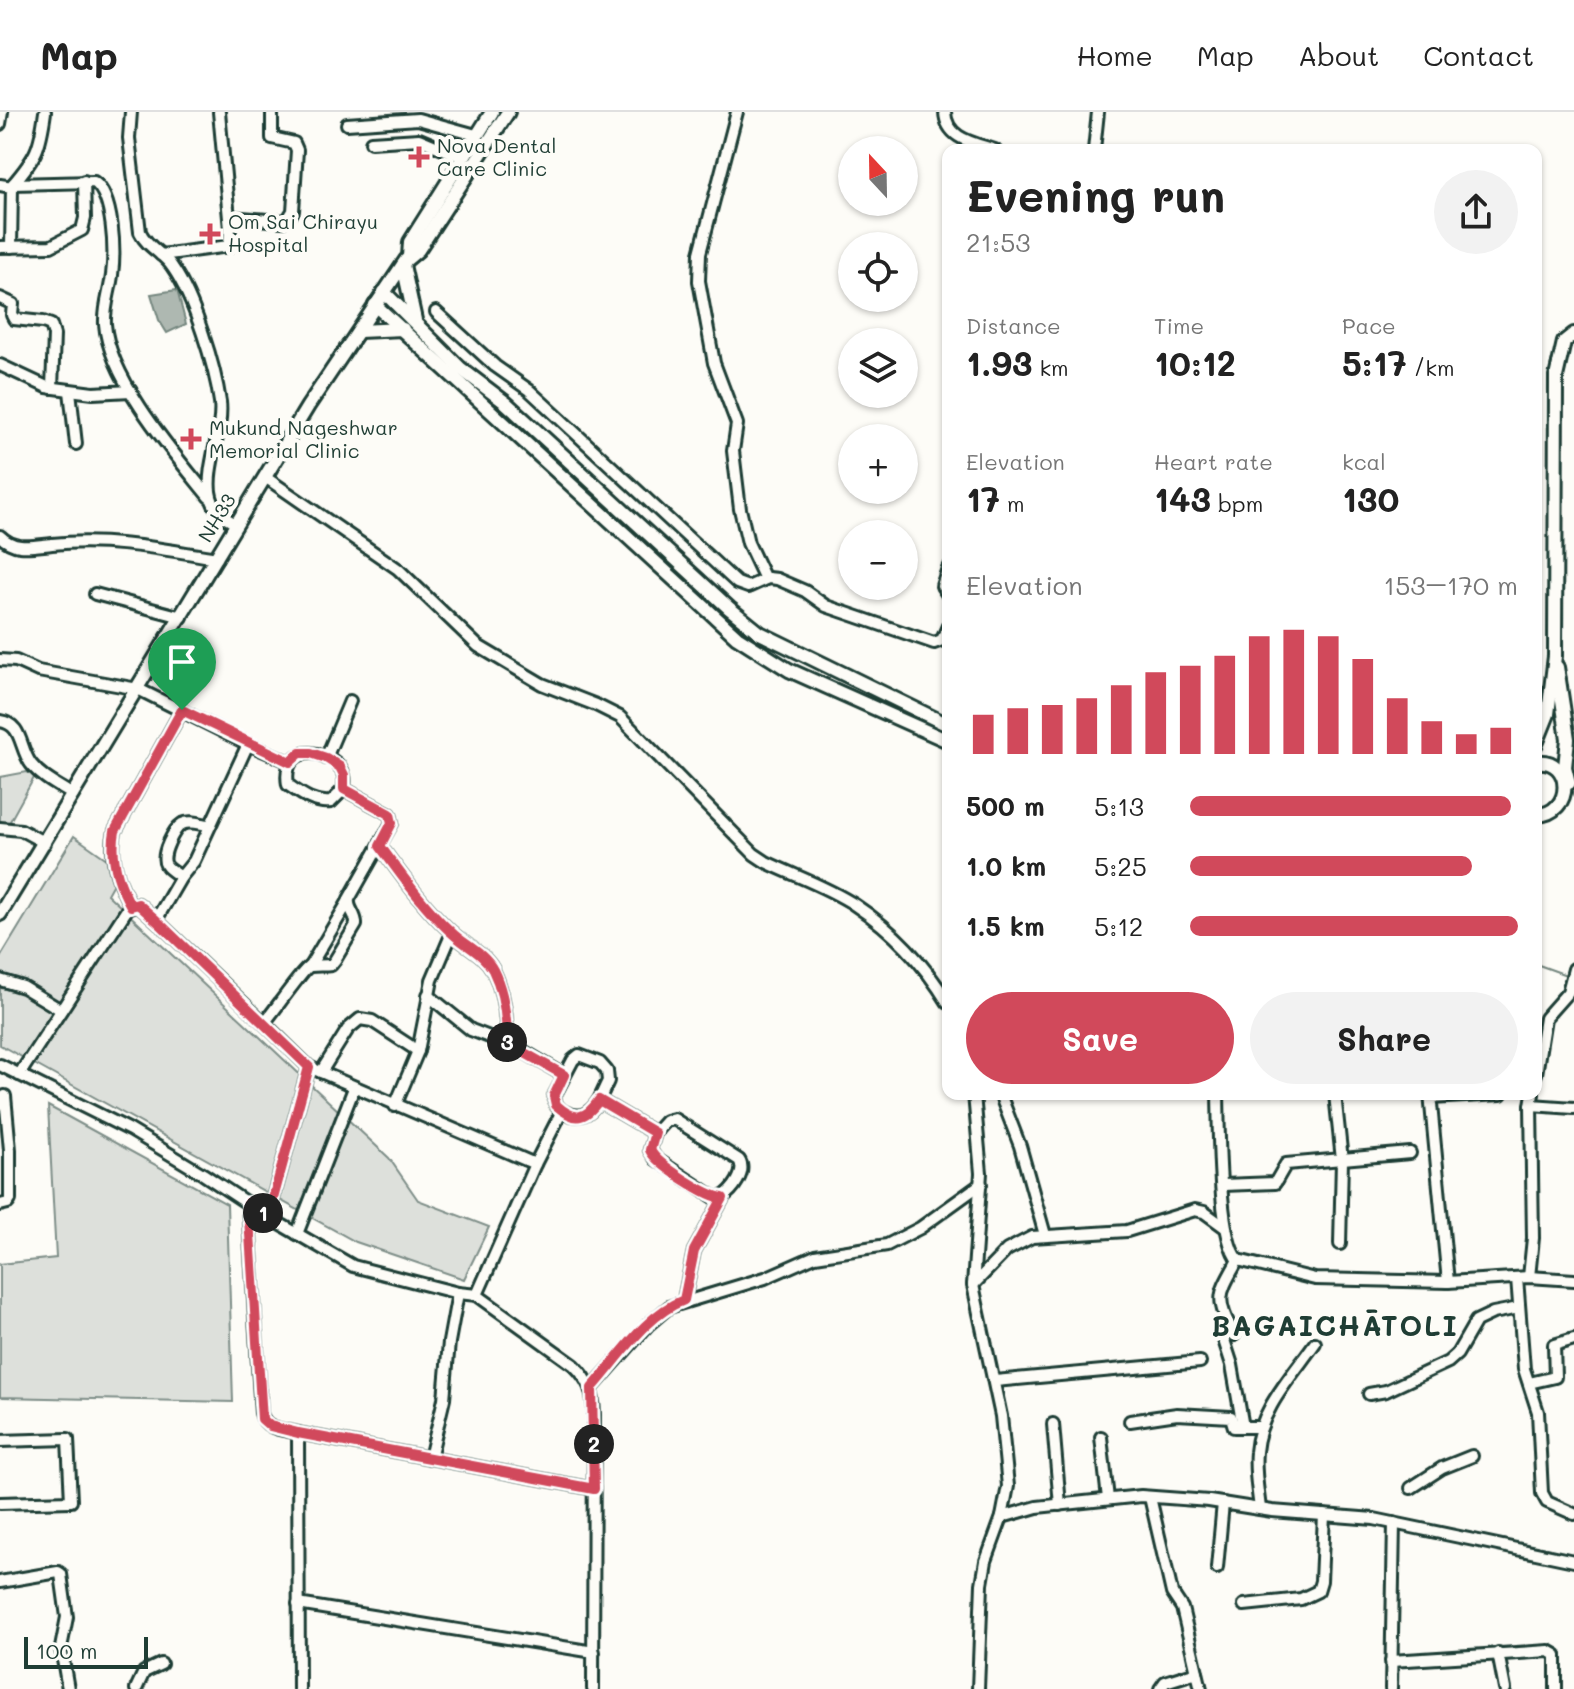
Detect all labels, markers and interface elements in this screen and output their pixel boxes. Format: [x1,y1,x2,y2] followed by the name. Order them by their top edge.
[40,30,118,80] text: Map
[1077,37,1153,73] text: Home
[1197,37,1254,73] text: Map
[1298,37,1379,73] text: About
[1423,37,1534,73] text: Contact
[437,132,557,181] place label: Nova Dental Care Clinic
[838,136,918,216] north arrow
[838,136,918,600] map controls
[408,146,430,168] marker: Nova Dental Care Clinic
[966,166,1225,223] text: Evening run
[1434,170,1518,254] button: share
[228,208,378,257] place label: Om Sai Chirayu Hospital
[199,223,221,245] marker: Om Sai Chirayu Hospital
[966,225,1031,259] text: 21:53
[838,232,918,312] button: locate
[966,311,1061,340] text: Distance
[1154,311,1204,340] text: Time
[1342,311,1396,340] text: Pace
[838,328,918,408] button: layers
[966,340,1032,385] text: 1.93
[1154,340,1236,385] text: 10:12
[1342,340,1407,385] text: 5:17
[1032,353,1069,382] text: km
[1407,353,1454,382] text: /km
[209,414,398,463] place label: Mukund Nageshwar Memorial Clinic
[838,424,918,504] button: +
[180,428,202,450] marker: Mukund Nageshwar Memorial Clinic
[966,447,1065,476] text: Elevation
[1154,447,1273,476] text: Heart rate
[1342,447,1386,476] text: kcal
[966,476,1000,521] text: 17
[1154,476,1211,521] text: 143
[1342,476,1399,521] text: 130
[191,488,241,547] street label: NH33
[1000,489,1025,518] text: m
[1211,489,1263,518] text: bpm
[838,520,918,600] button: −
[966,568,1083,602] text: Elevation
[1384,568,1518,602] text: 153–170 m
[148,628,216,710] pin
[160,640,204,684] icon: arrive
[966,789,1045,823] text: 500 m
[1094,789,1144,823] text: 5:13
[966,849,1046,883] text: 1.0 km
[1094,849,1147,883] text: 5:25
[966,909,1045,943] text: 1.5 km
[1094,909,1143,943] text: 5:12
[966,992,1234,1084] button: Save
[1250,992,1518,1084] button: Share
[487,1022,527,1062] pin: 3
[500,1027,514,1056] text: 3
[243,1193,283,1233] pin: 1
[258,1198,268,1227] text: 1
[1211,1307,1459,1343] district label: BAGAICHĀTOLI
[574,1424,614,1464] pin: 2
[588,1429,600,1458] text: 2
[24,1633,148,1669] scale bar
[36,1636,98,1665] text: 100 m

